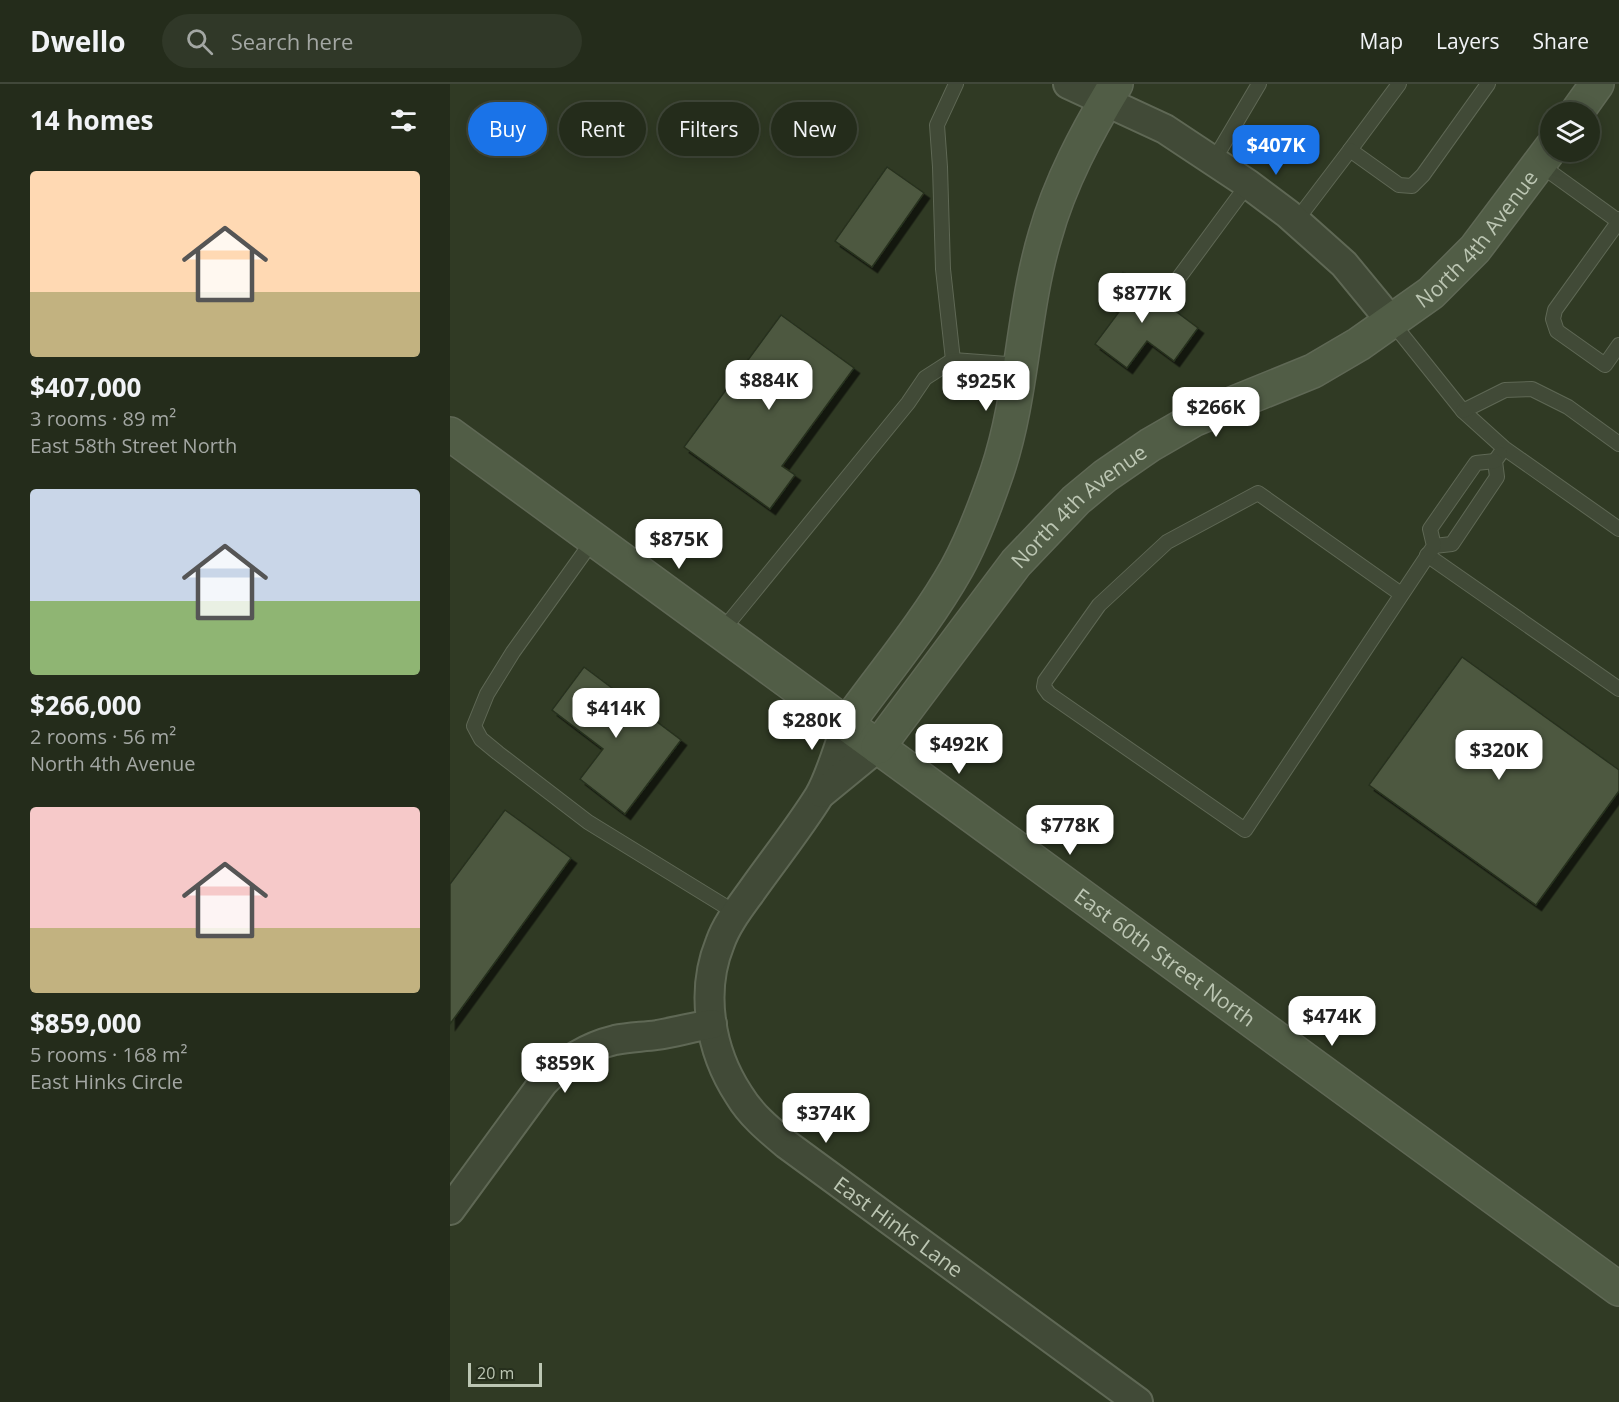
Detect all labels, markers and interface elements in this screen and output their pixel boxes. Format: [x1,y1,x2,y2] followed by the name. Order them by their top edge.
[162,14,582,68] search box
[30,22,126,60] text: Dwello
[183,25,216,58] icon: search
[231,26,353,56] text: Search here
[1360,27,1403,55] text: Map
[1436,27,1500,55] text: Layers
[1533,27,1589,55] text: Share
[30,102,154,138] text: 14 homes
[468,102,547,156] chip: Buy
[559,102,646,156] chip: Rent
[658,102,759,156] chip: Filters
[771,102,857,156] chip: New
[1540,102,1600,162] map controls
[1540,102,1600,162] button: layers
[387,104,420,137] icon: filters
[1234,125,1318,176] pin: $407K
[1246,131,1306,158] text: $407K
[1410,164,1544,314] street label: North 4th Avenue
[171,210,279,318] icon: home
[1100,273,1184,324] pin: $877K
[1112,279,1172,306] text: $877K
[727,360,811,411] pin: $884K
[944,361,1028,412] pin: $925K
[739,366,799,393] text: $884K
[956,367,1016,394] text: $925K
[30,369,141,405] text: $407,000
[1174,387,1258,438] pin: $266K
[1186,393,1246,420] text: $266K
[30,405,176,432] text: 3 rooms · 89 m²
[30,432,237,459] text: East 58th Street North
[1005,438,1152,574] street label: North 4th Avenue
[637,519,721,570] pin: $875K
[649,525,709,552] text: $875K
[171,528,279,636] icon: home
[30,687,141,723] text: $266,000
[574,688,658,739] pin: $414K
[586,694,646,721] text: $414K
[770,700,854,751] pin: $280K
[782,706,842,733] text: $280K
[30,723,176,750] text: 2 rooms · 56 m²
[917,724,1001,775] pin: $492K
[929,730,989,757] text: $492K
[1457,730,1541,781] pin: $320K
[1469,736,1529,763] text: $320K
[30,750,196,777] text: North 4th Avenue
[1028,805,1112,856] pin: $778K
[1040,811,1100,838] text: $778K
[171,846,279,954] icon: home
[1069,881,1261,1033] street label: East 60th Street North
[1290,996,1374,1047] pin: $474K
[1302,1002,1362,1029] text: $474K
[30,1005,141,1041] text: $859,000
[30,1041,188,1068] text: 5 rooms · 168 m²
[523,1043,607,1094] pin: $859K
[535,1049,595,1076] text: $859K
[30,1068,183,1095] text: East Hinks Circle
[784,1093,868,1144] pin: $374K
[796,1099,856,1126] text: $374K
[828,1170,969,1283] street label: East Hinks Lane
[468,1360,542,1388] scale bar
[477,1362,514,1384] text: 20 m

